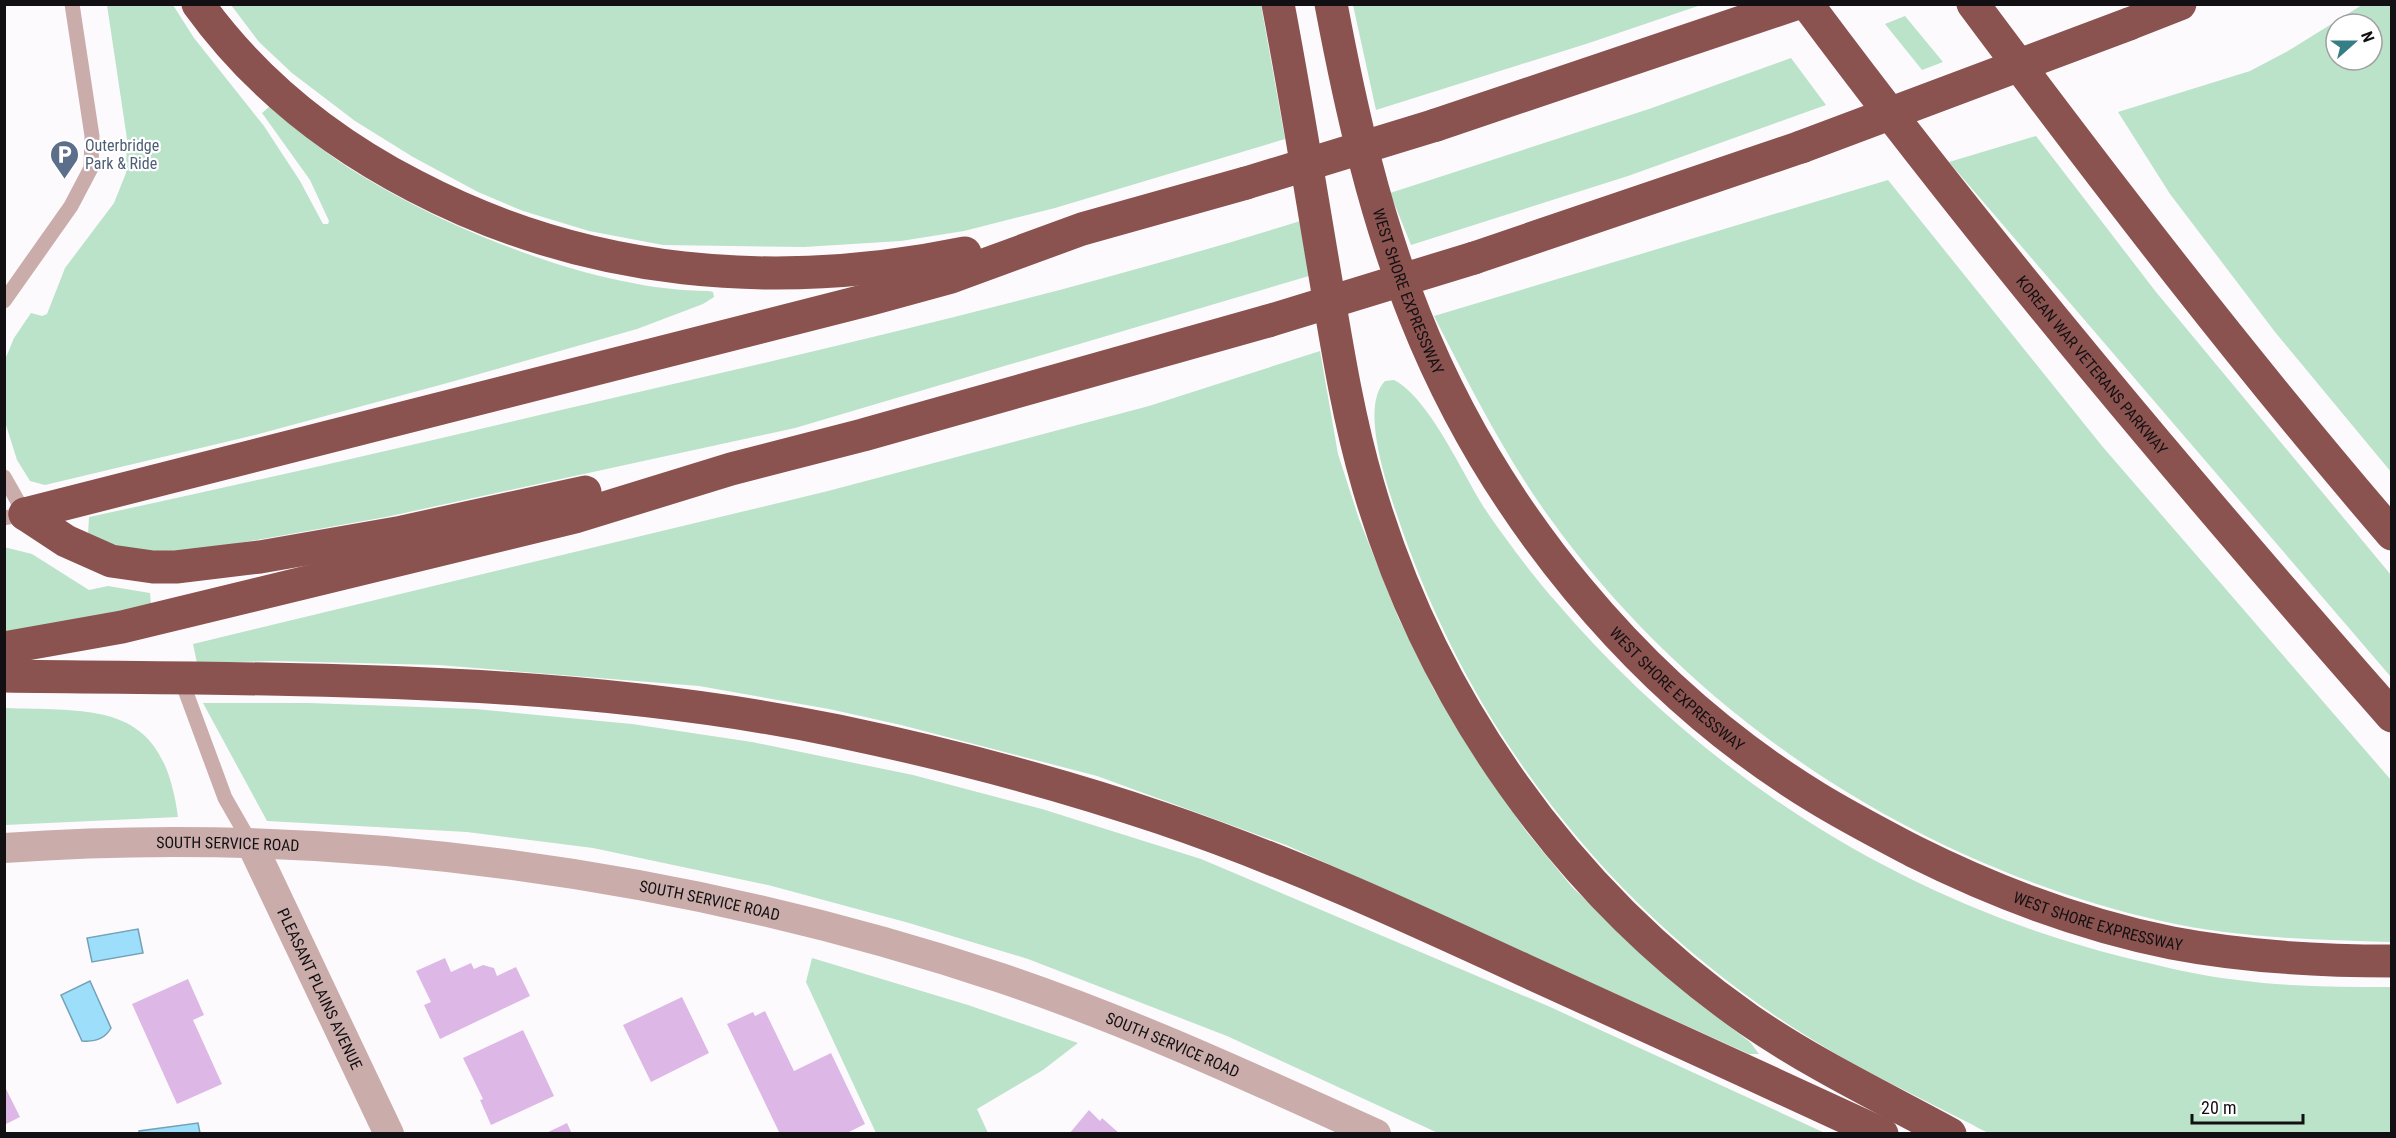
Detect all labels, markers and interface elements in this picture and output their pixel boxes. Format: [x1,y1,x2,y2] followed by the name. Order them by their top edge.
[2324,12,2384,72] north arrow
[2357,29,2378,45] text: N
[85,136,159,173] place label: Outerbridge Park & Ride
[48,138,80,180] parking icon: Outerbridge Park & Ride
[1369,206,1448,378] street label: WEST SHORE EXPRESSWAY
[2012,272,2172,459] street label: KOREAN WAR VETERANS PARKWAY
[1606,623,1749,756] street label: WEST SHORE EXPRESSWAY
[156,833,300,855] street label: SOUTH SERVICE ROAD
[638,876,782,925] street label: SOUTH SERVICE ROAD
[2011,888,2185,955] street label: WEST SHORE EXPRESSWAY
[273,905,366,1073] street label: PLEASANT PLAINS AVENUE
[1103,1008,1242,1081] street label: SOUTH SERVICE ROAD
[2192,1087,2303,1125] scale bar
[2201,1097,2236,1118] text: 20 m

